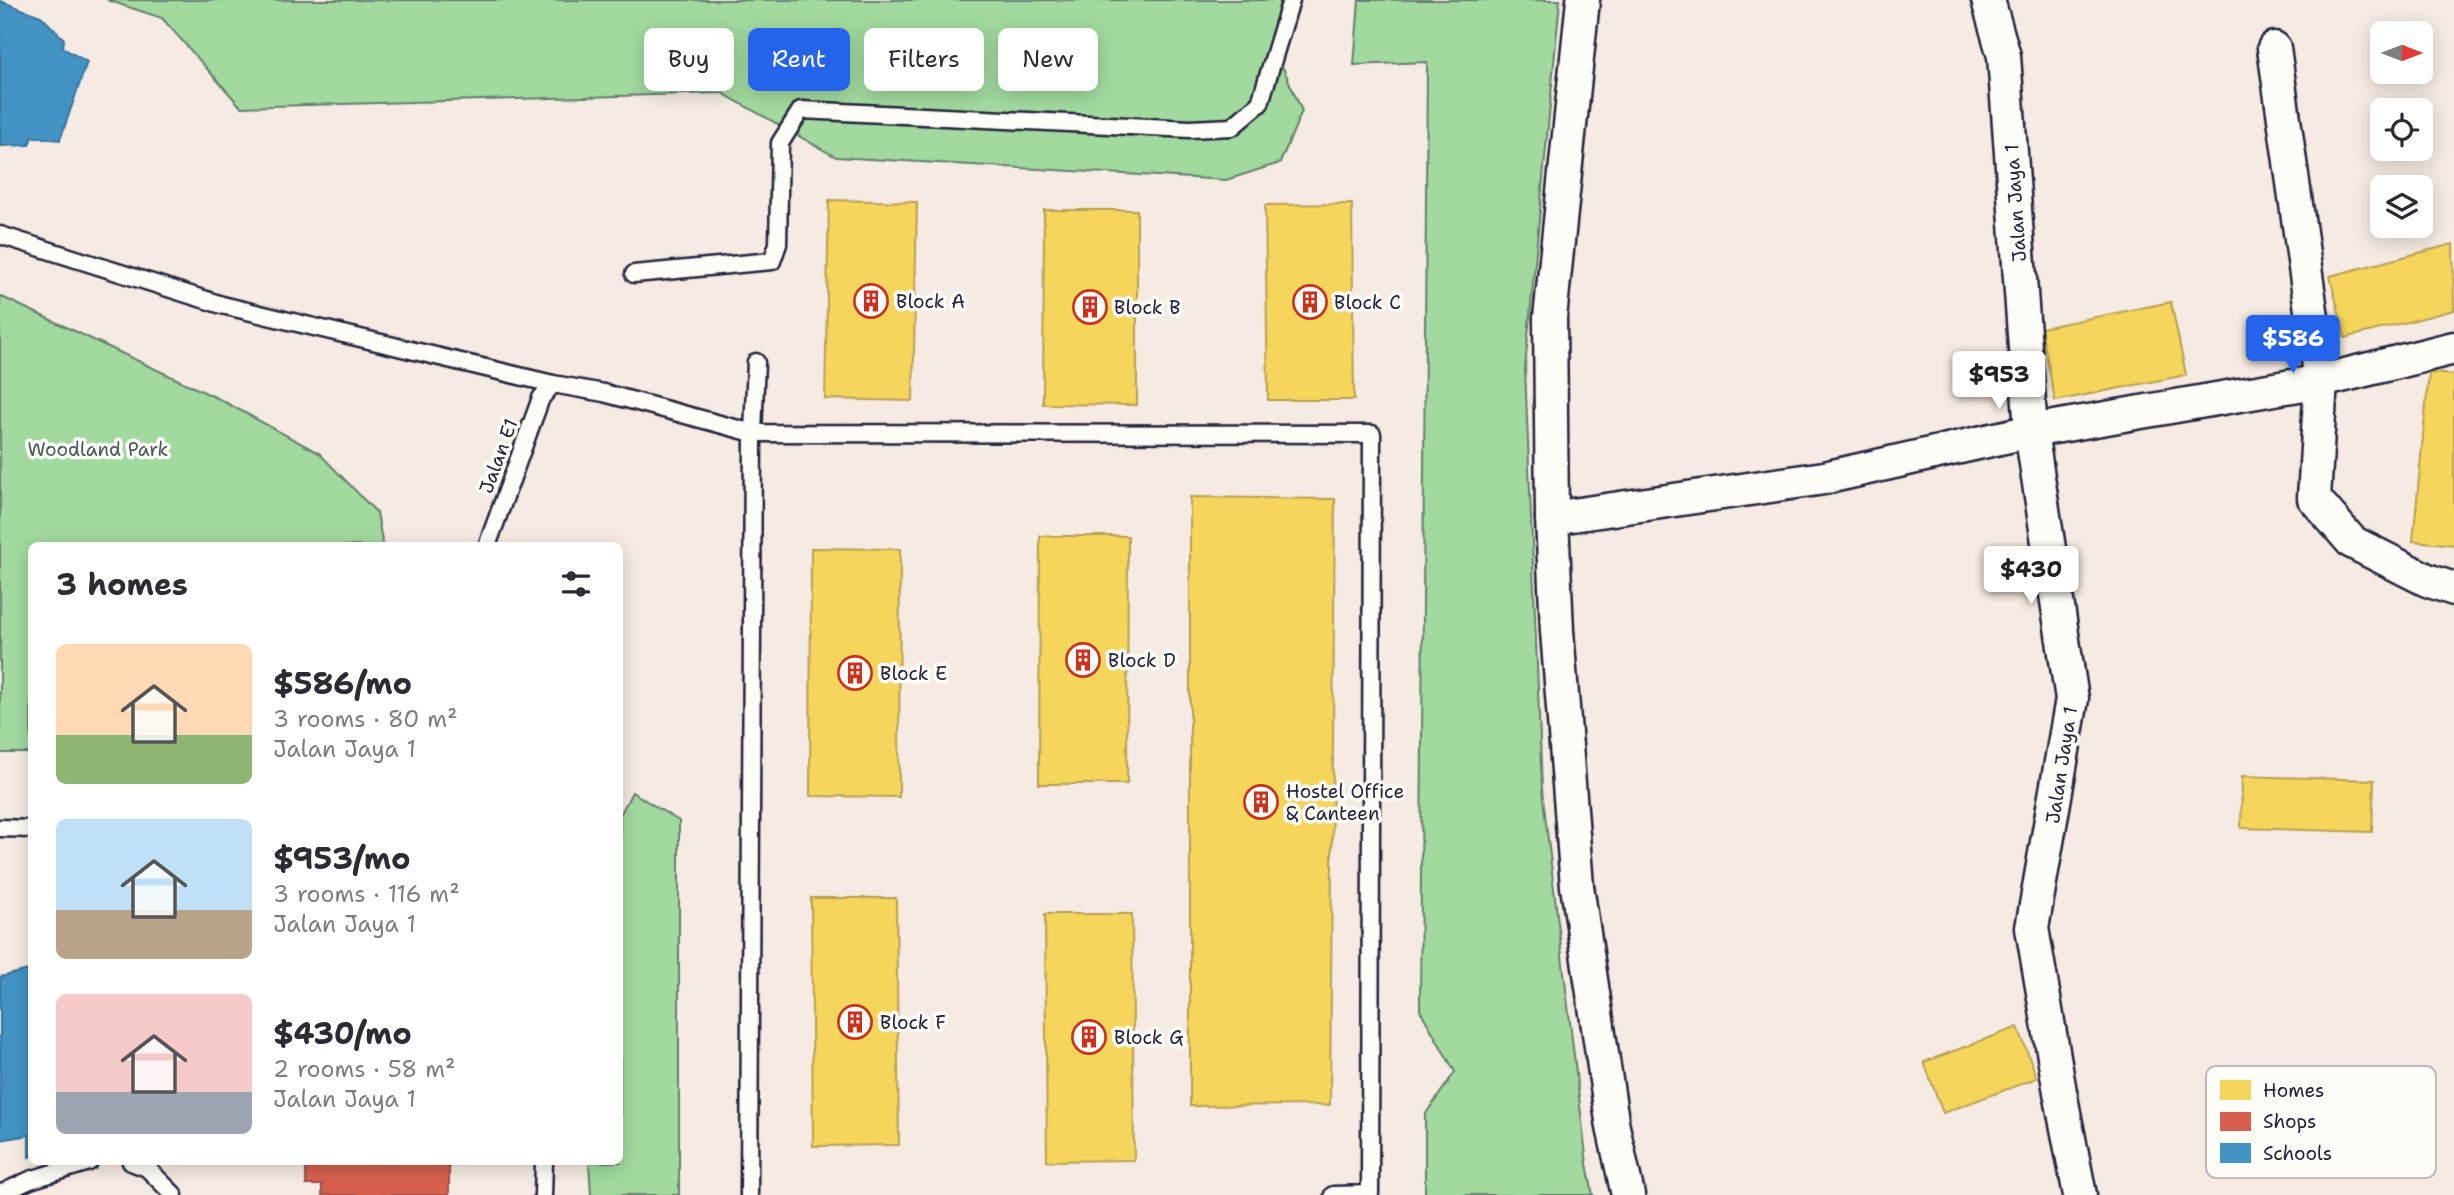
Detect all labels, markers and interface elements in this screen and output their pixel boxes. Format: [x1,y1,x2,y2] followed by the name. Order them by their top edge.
[2370,21,2432,84] north arrow
[2370,21,2433,238] map controls
[644,28,734,91] chip: Buy
[748,28,850,91] chip: Rent
[864,28,984,91] chip: Filters
[998,28,1098,91] chip: New
[2370,98,2433,161] button: locate
[1999,143,2032,263] street label: Jalan Jaya 1
[2370,175,2433,238] button: layers
[852,282,890,320] building icon: Block A
[1291,283,1329,321] building icon: Block C
[1071,288,1109,326] building icon: Block B
[896,289,965,314] place label: Block A
[1334,290,1401,315] place label: Block C
[1114,295,1180,320] place label: Block B
[2252,316,2334,375] pin: $586
[2262,323,2324,353] text: $586
[1958,352,2040,411] pin: $953
[1968,359,2030,389] text: $953
[473,415,523,497] street label: Jalan E1
[28,437,169,462] park label: Woodland Park
[1990,546,2072,606] pin: $430
[2000,554,2062,584] text: $430
[56,564,188,605] text: 3 homes
[557,565,595,603] icon: filters
[1064,641,1102,679] building icon: Block D
[1108,648,1176,673] place label: Block D
[836,654,874,692] building icon: Block E
[880,661,947,686] place label: Block E
[273,663,412,704] text: $586/mo
[112,672,196,756] icon: home
[273,704,458,734] text: 3 rooms · 80 m²
[2040,705,2083,825] street label: Jalan Jaya 1
[273,734,416,764] text: Jalan Jaya 1
[1286,779,1404,826] place label: Hostel Office & Canteen
[1242,783,1280,821] building icon: Hostel Office & Canteen
[273,838,411,879] text: $953/mo
[112,847,196,931] icon: home
[273,879,460,909] text: 3 rooms · 116 m²
[273,909,416,939] text: Jalan Jaya 1
[836,1003,874,1041] building icon: Block F
[880,1010,946,1035] place label: Block F
[273,1013,412,1054] text: $430/mo
[1070,1018,1108,1056] building icon: Block G
[112,1022,196,1106] icon: home
[1114,1025,1184,1050] place label: Block G
[273,1054,456,1084] text: 2 rooms · 58 m²
[2206,1066,2436,1178] legend
[2263,1078,2324,1103] text: Homes
[273,1084,416,1114] text: Jalan Jaya 1
[2263,1109,2317,1134] text: Shops
[2263,1141,2332,1166] text: Schools

